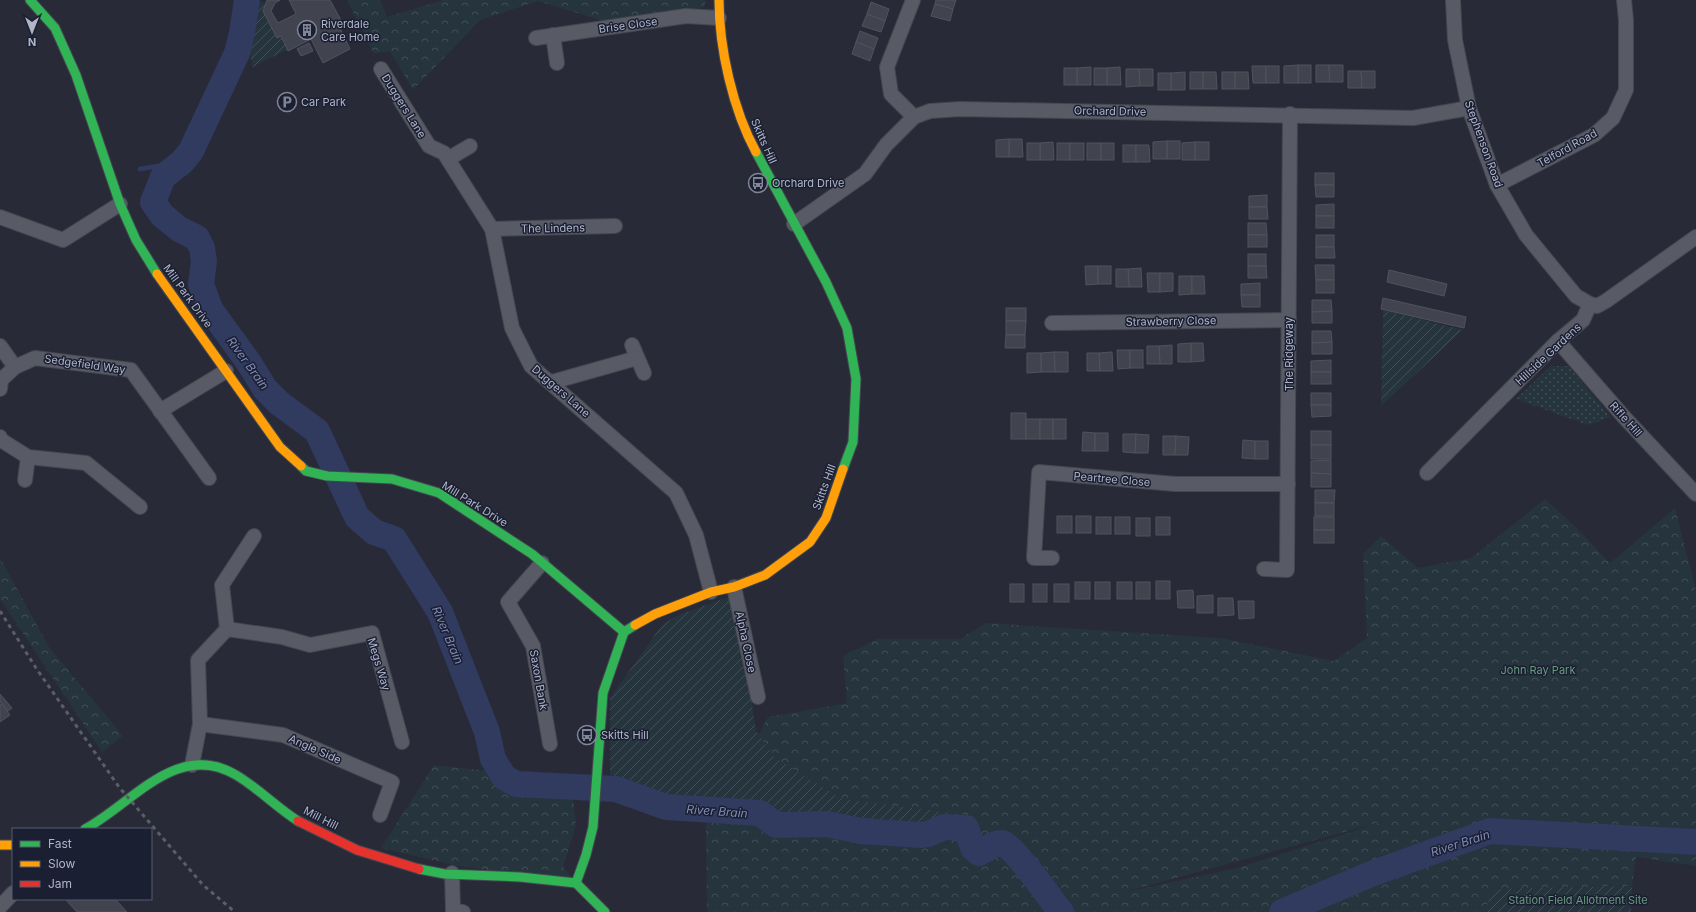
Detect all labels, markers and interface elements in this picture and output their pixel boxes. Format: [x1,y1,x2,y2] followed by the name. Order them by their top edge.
[12,12,52,52] north arrow
[598,14,658,36] street label: Brise Close
[321,17,380,44] place label: Riverdale Care Home
[296,19,318,41] building icon: Riverdale Care Home
[28,35,36,49] text: N
[379,71,429,141] street label: Duggers Lane
[276,91,298,113] parking icon: Car Park
[301,95,346,109] place label: Car Park
[1462,99,1506,189] street label: Stephenson Road
[1074,103,1146,119] street label: Orchard Drive
[748,116,780,166] street label: Skitts Hill
[1535,126,1599,170] street label: Telford Road
[747,172,769,194] bus stop icon: Orchard Drive
[772,176,844,190] place label: Orchard Drive
[521,220,585,236] street label: The Lindens
[160,262,216,330] street label: Mill Park Drive
[1126,313,1216,329] street label: Strawberry Close
[1282,317,1296,391] street label: The Ridgeway
[1512,320,1584,388] street label: Hillside Gardens
[224,334,272,392] water label: River Brain
[44,351,126,377] street label: Sedgefield Way
[529,362,593,420] street label: Duggers Lane
[1607,399,1645,439] street label: Rifle Hill
[809,462,839,512] street label: Skitts Hill
[1073,469,1151,489] street label: Peartree Close
[440,478,510,530] street label: Mill Park Drive
[429,604,467,666] water label: River Brain
[733,610,759,674] street label: Alpha Close
[364,636,394,692] street label: Megs Way
[527,649,551,711] street label: Saxon Bank
[1501,663,1575,677] park label: John Ray Park
[576,724,598,746] bus stop icon: Skitts Hill
[601,728,649,742] place label: Skitts Hill
[287,731,343,767] street label: Angle Side
[686,801,748,821] water label: River Brain
[301,803,341,833] street label: Mill Hill
[1428,826,1492,860] water label: River Brain
[12,828,152,900] legend
[48,836,72,851] text: Fast
[48,856,76,871] text: Slow
[48,876,72,891] text: Jam
[1508,893,1648,907] park label: Station Field Allotment Site

